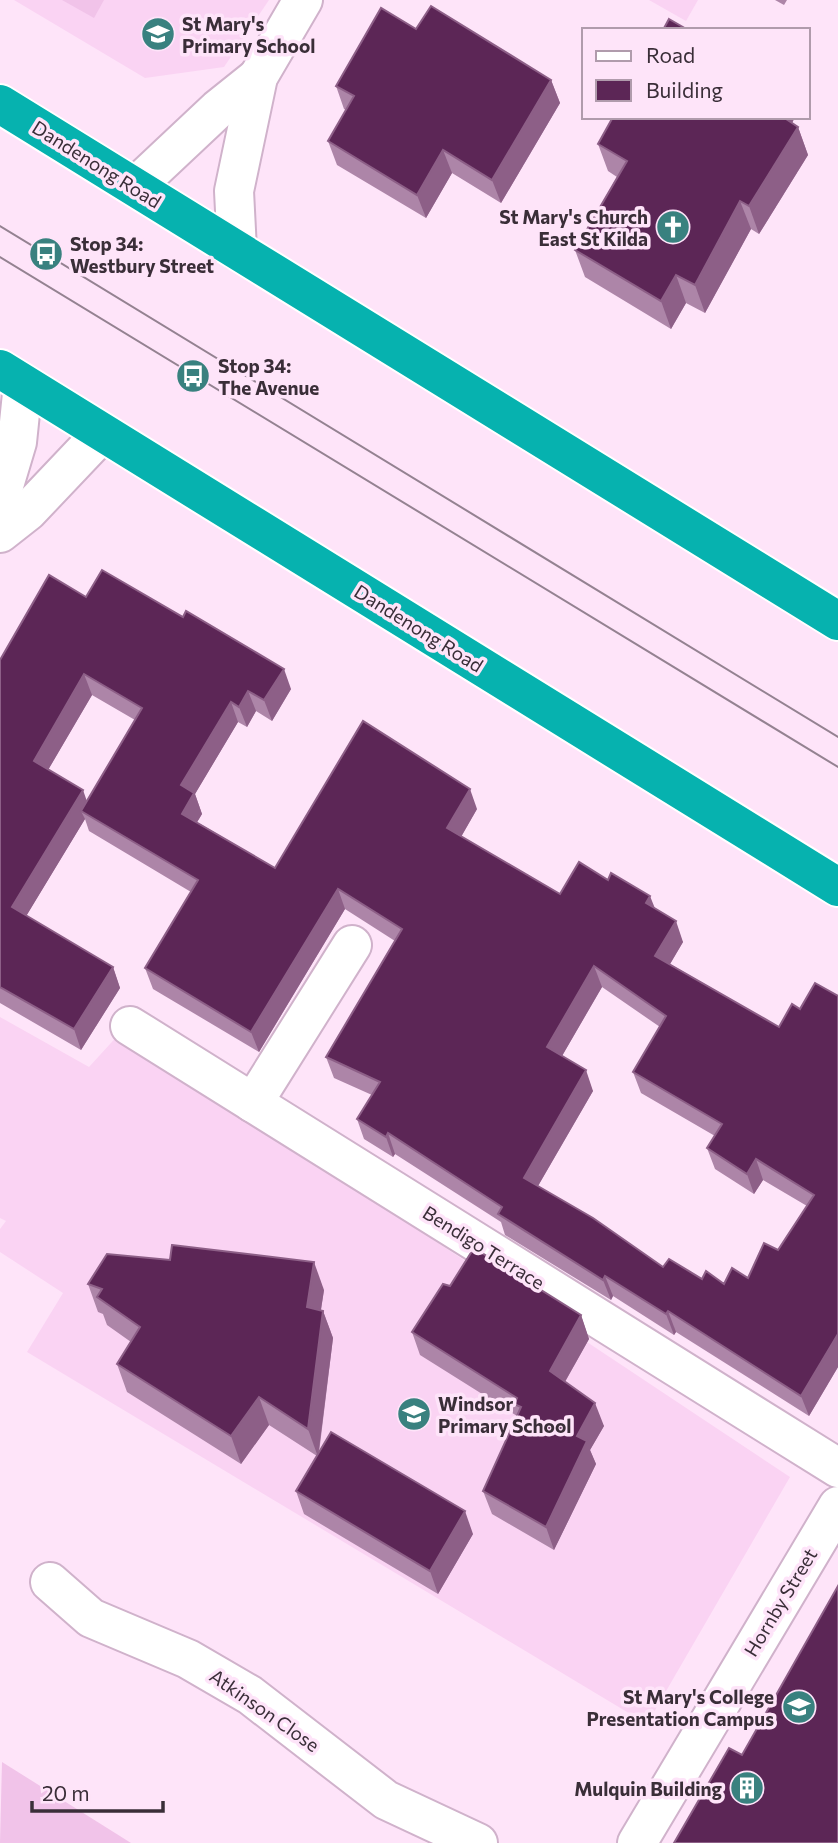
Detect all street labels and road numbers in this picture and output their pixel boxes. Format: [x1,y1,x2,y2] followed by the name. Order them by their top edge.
[28,115,166,213] street label: Dandenong Road
[350,579,488,677] street label: Dandenong Road
[419,1200,549,1294] street label: Bendigo Terrace
[739,1544,821,1660] street label: Hornby Street
[206,1664,324,1756] street label: Atkinson Close

